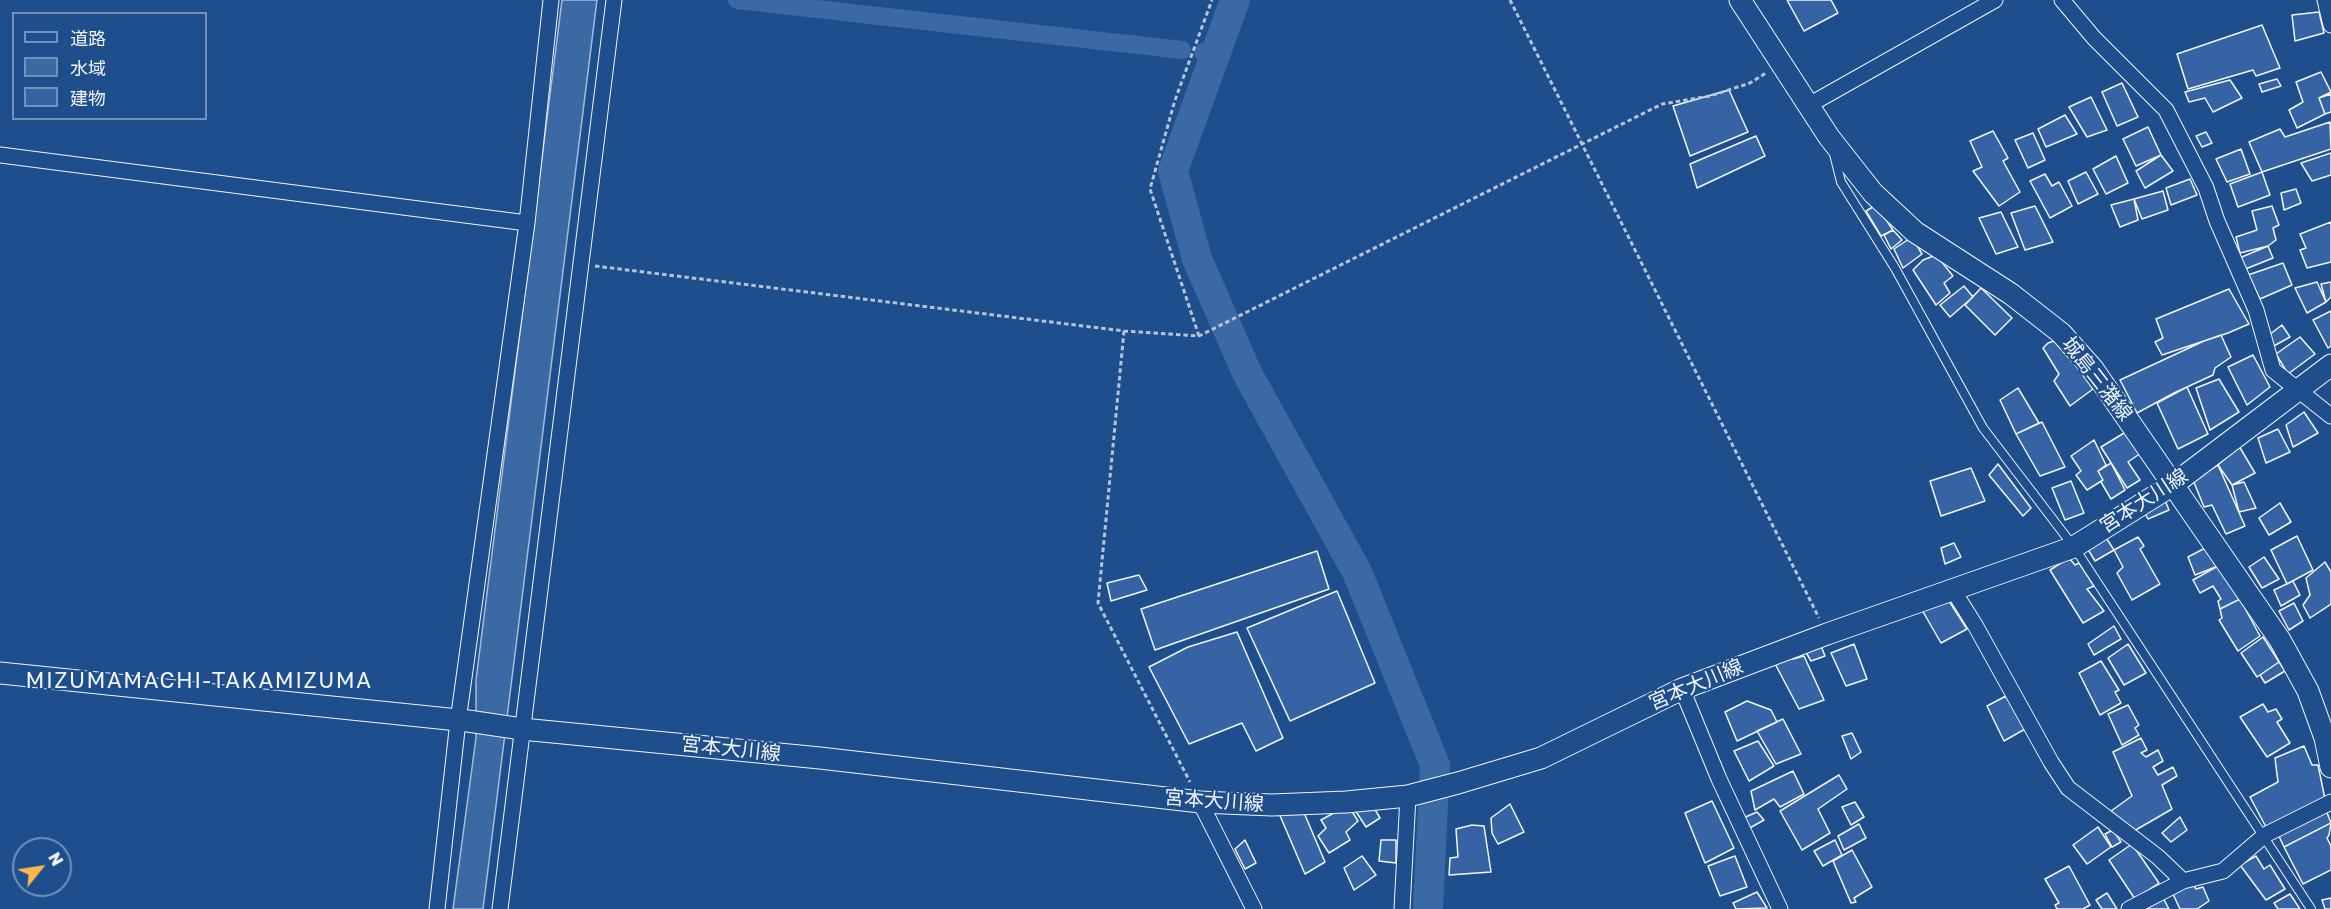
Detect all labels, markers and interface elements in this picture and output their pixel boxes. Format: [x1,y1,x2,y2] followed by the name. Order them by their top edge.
[12,12,207,120] legend
[70,27,106,49] text: 道路
[70,57,106,79] text: 水域
[70,87,106,109] text: 建物
[2057,332,2137,426] street label: 城島三潴線
[2096,464,2192,538] street label: 宮本大川線
[1645,654,1747,716] street label: 宮本大川線
[26,668,372,694] district label: MIZUMAMACHI-TAKAMIZUMA
[680,732,782,766] street label: 宮本大川線
[1163,786,1265,816] street label: 宮本大川線
[12,837,72,897] north arrow
[44,849,68,869] text: N

